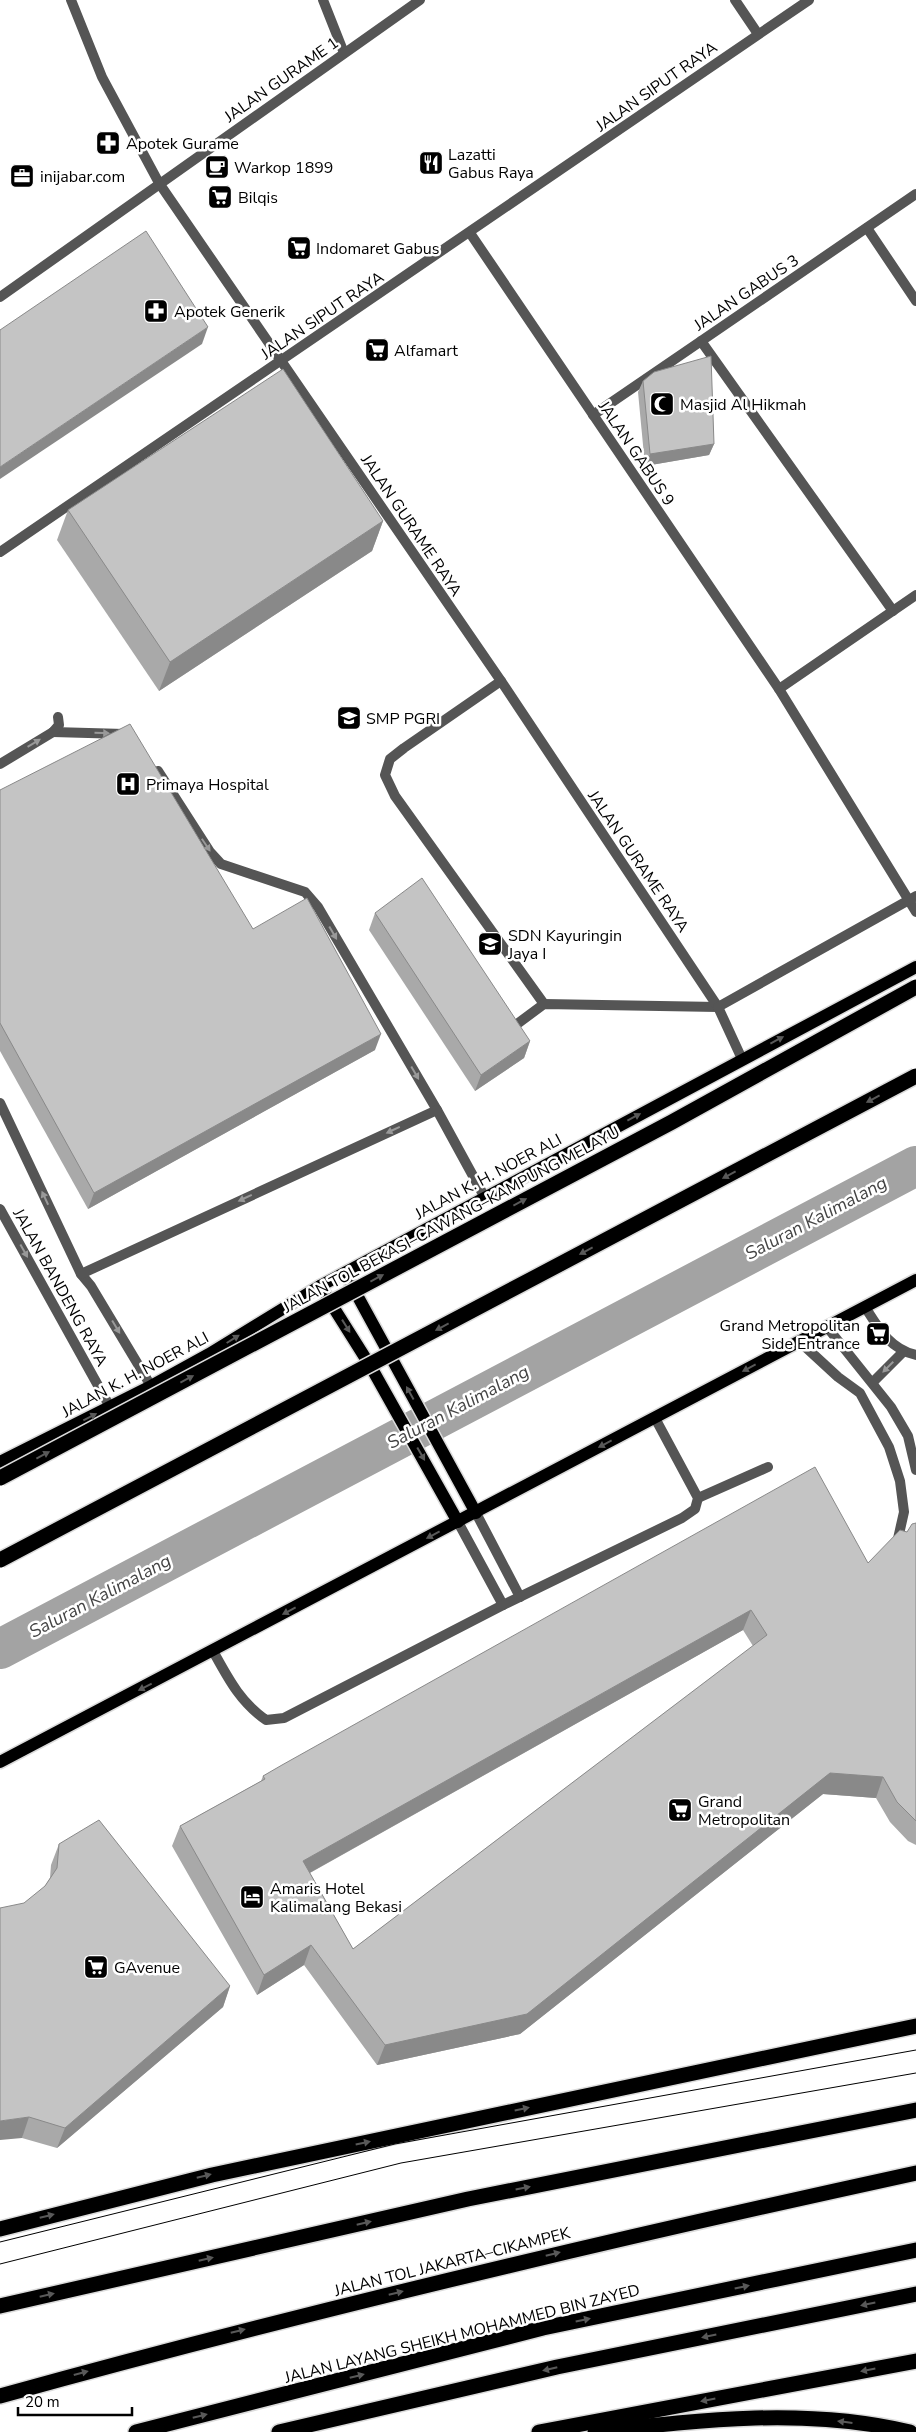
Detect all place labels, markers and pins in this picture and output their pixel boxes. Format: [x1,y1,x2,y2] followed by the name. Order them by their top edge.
[95,130,121,156] pharmacy icon: Apotek Gurame
[126,133,239,155] place label: Apotek Gurame
[448,144,534,184] place label: Lazatti Gabus Raya
[418,150,444,176] restaurant icon: Lazatti Gabus Raya
[204,154,230,180] cafe icon: Warkop 1899
[234,157,333,179] place label: Warkop 1899
[9,163,35,189] office icon: inijabar.com
[40,166,125,188] place label: inijabar.com
[207,184,233,210] supermarket icon: Bilqis
[238,187,278,209] place label: Bilqis
[286,235,312,261] supermarket icon: Indomaret Gabus
[316,238,440,260] place label: Indomaret Gabus
[143,298,169,324] pharmacy icon: Apotek Generik
[174,301,286,323] place label: Apotek Generik
[364,337,390,363] supermarket icon: Alfamart
[394,340,458,362] place label: Alfamart
[649,391,675,417] mosque icon: Masjid Al Hikmah
[680,394,806,416] place label: Masjid Al Hikmah
[336,705,362,731] school or university icon: SMP PGRI
[366,708,440,730] place label: SMP PGRI
[115,771,141,797] hospital icon: Primaya Hospital
[146,774,269,796] place label: Primaya Hospital
[507,925,622,965] place label: SDN Kayuringin Jaya I
[477,931,503,957] school or university icon: SDN Kayuringin Jaya I
[720,1315,860,1355] place label: Grand Metropolitan Side Entrance
[865,1321,891,1347] supermarket icon: Grand Metropolitan Side Entrance
[698,1791,790,1831] place label: Grand Metropolitan
[667,1797,693,1823] supermarket icon: Grand Metropolitan
[270,1878,402,1918] place label: Amaris Hotel Kalimalang Bekasi
[239,1884,265,1910] hotel icon: Amaris Hotel Kalimalang Bekasi
[83,1954,109,1980] supermarket icon: GAvenue
[114,1957,180,1979] place label: GAvenue

